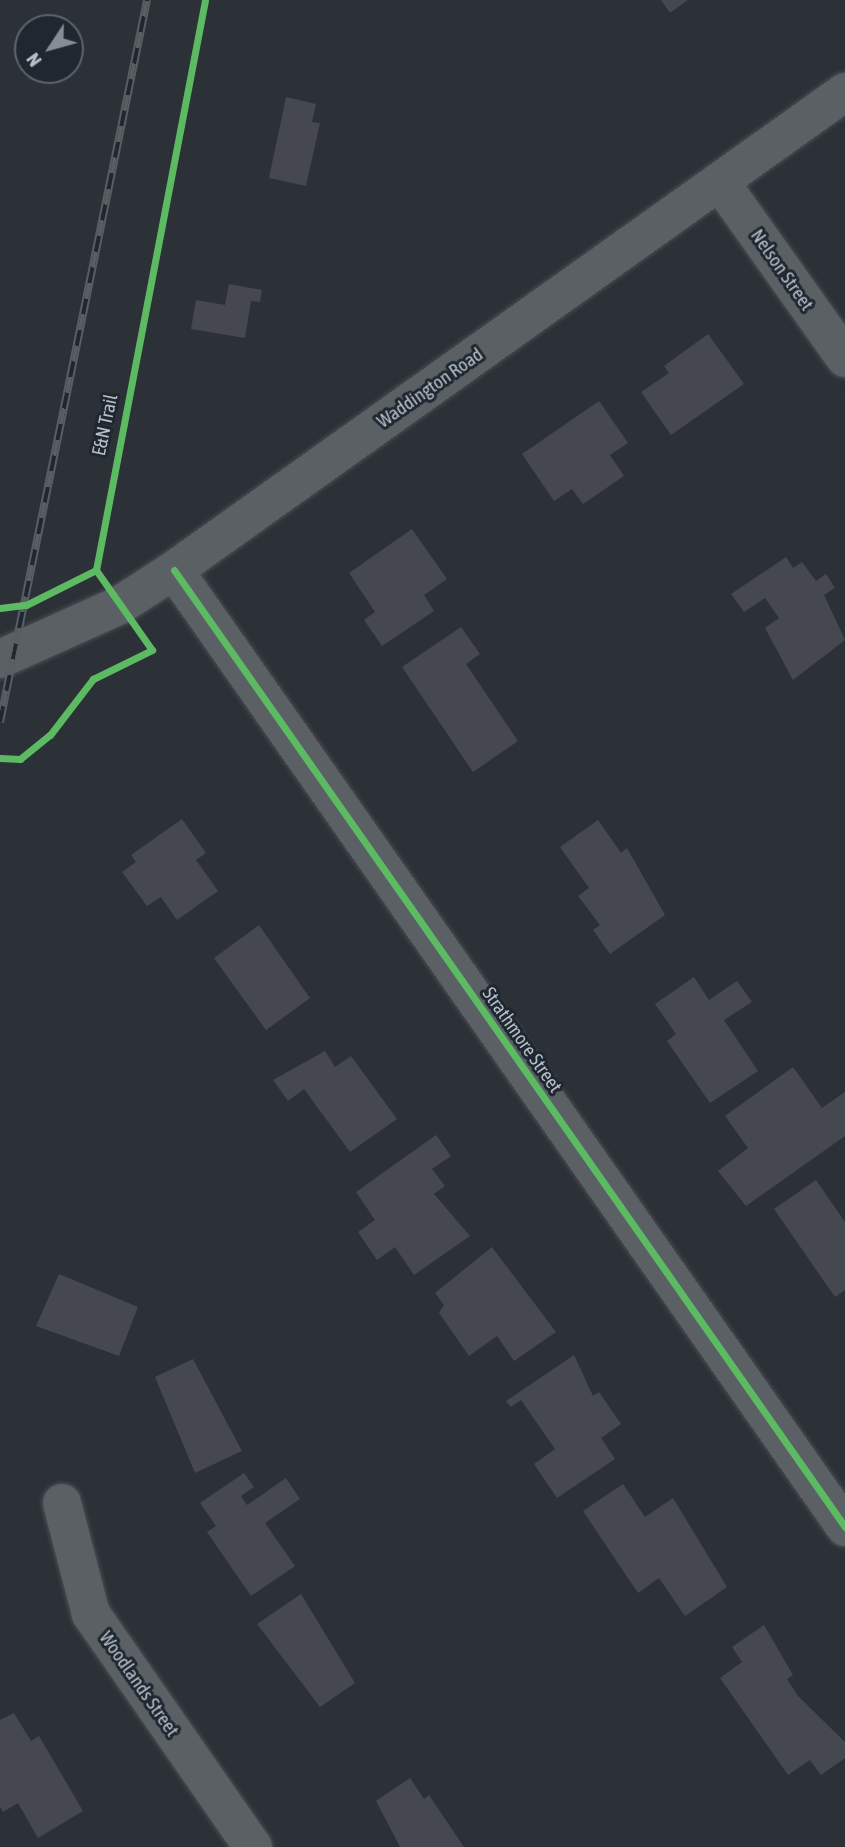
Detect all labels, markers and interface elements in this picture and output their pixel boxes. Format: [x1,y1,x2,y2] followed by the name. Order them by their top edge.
[14,14,84,84] north arrow
[21,49,46,71] text: N
[746,225,818,315] street label: Nelson Street
[373,343,487,433] street label: Waddington Road
[87,392,123,458] street label: E&N Trail
[477,983,567,1097] street label: Strathmore Street
[94,1627,184,1741] street label: Woodlands Street

